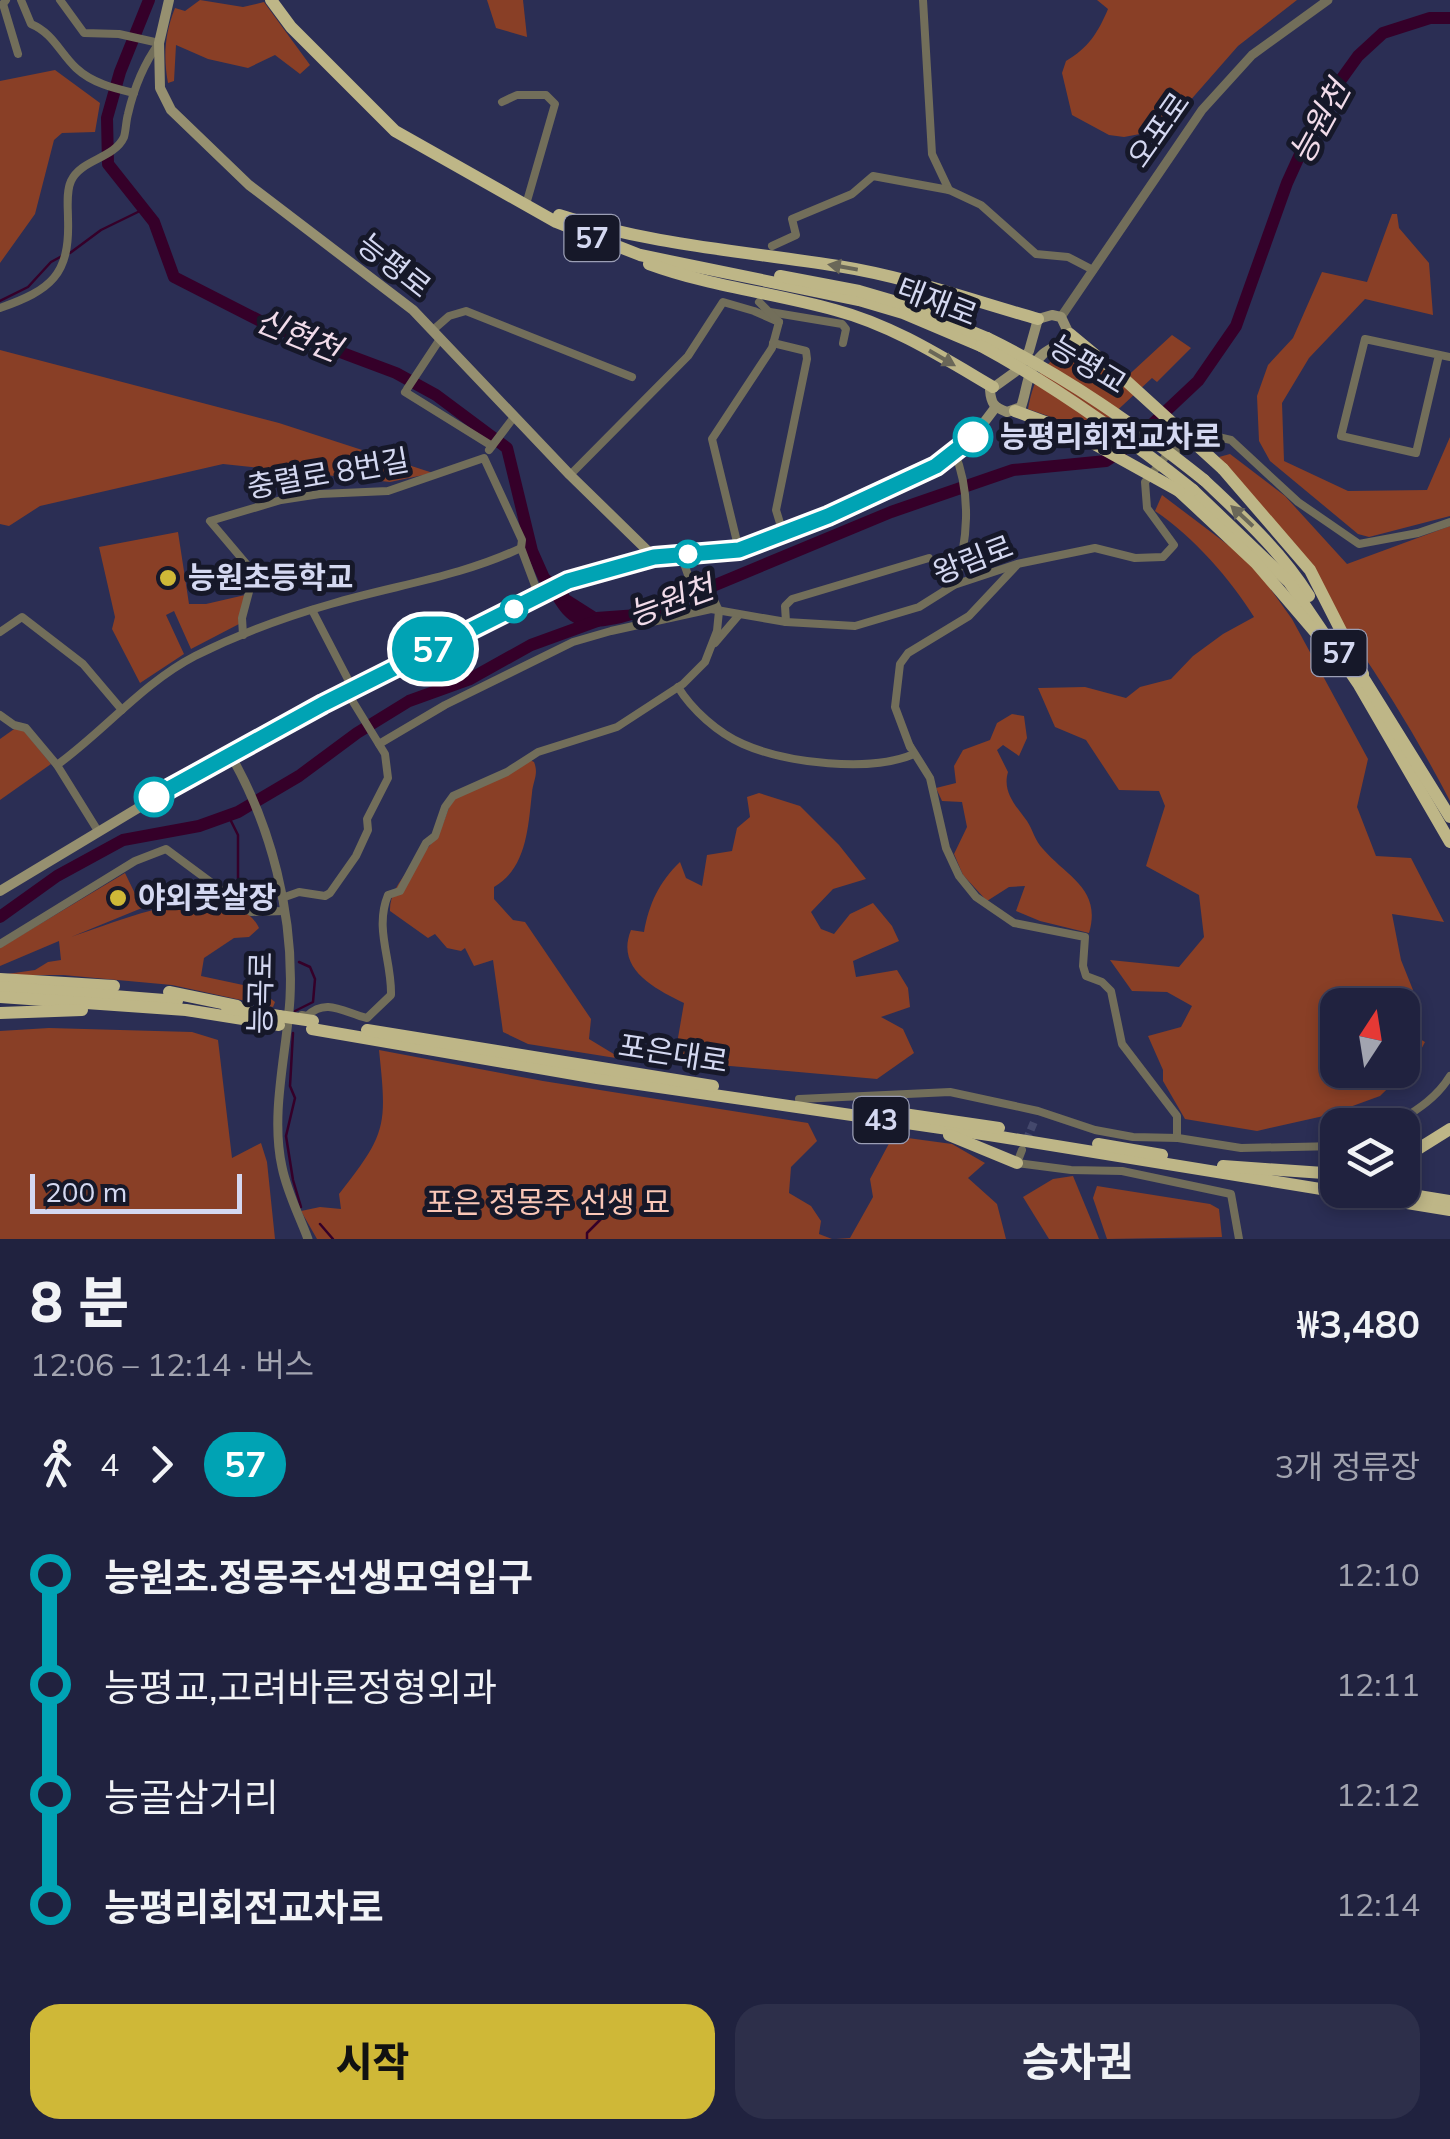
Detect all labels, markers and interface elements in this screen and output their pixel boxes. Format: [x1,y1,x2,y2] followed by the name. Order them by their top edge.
[1280,70,1360,170] water label: 능원천
[1119,85,1197,174] street label: 오포로
[564,215,620,261] road number: 57
[350,225,439,306] street label: 능평로
[827,259,858,274] one-way arrow
[892,268,983,334] street label: 태재로
[250,299,350,370] water label: 신현천
[1043,327,1134,402] street label: 능평교
[928,348,956,366] one-way arrow
[1000,417,1221,455] place label: 능평리회전교차로
[954,418,992,456] marker: 능평리회전교차로
[244,440,412,506] street label: 충렬로 8번길
[1230,505,1254,528] one-way arrow
[927,526,1018,592] street label: 왕림로
[675,541,701,567] unlabelled marker
[188,558,354,596] place label: 능원초등학교
[622,565,722,634] water label: 능원천
[157,567,179,589] marker: 능원초등학교
[501,596,527,622] unlabelled marker
[388,616,478,682] line badge: 57
[412,627,454,671] text: 57
[1312,630,1366,676] road number: 57
[135,778,173,816] unlabelled marker
[138,878,276,916] place label: 야외풋살장
[107,887,129,909] marker: 야외풋살장
[240,951,280,1035] street label: 능곡로
[1320,988,1420,1088] north arrow
[1320,988,1420,1208] map controls
[616,1026,731,1080] street label: 포은대로
[854,1097,908,1143] road number: 43
[1320,1108,1420,1208] button: layers
[30,1169,242,1214] scale bar
[45,1174,127,1209] text: 200 m
[426,1183,670,1221] park label: 포은 정몽주 선생 묘
[30,1267,129,1336] text: 8 분
[1297,1300,1420,1348] text: ₩3,480
[30,1344,314,1384] text: 12:06 – 12:14 · 버스
[30,1437,85,1492] icon: walk
[134,1437,189,1492] icon: forward
[224,1442,266,1486] text: 57
[100,1444,119,1484] text: 4
[1275,1446,1420,1486] text: 3개 정류장
[104,1553,533,1601] text: 능원초.정몽주선생묘역입구
[1336,1554,1420,1594] text: 12:10
[104,1663,497,1711] text: 능평교,고려바른정형외과
[1336,1664,1420,1704] text: 12:11
[104,1773,279,1821] text: 능골삼거리
[1336,1774,1420,1814] text: 12:12
[104,1883,384,1931] text: 능평리회전교차로
[1336,1884,1420,1924] text: 12:14
[30,2004,715,2119] button: 시작
[735,2004,1420,2119] button: 승차권

